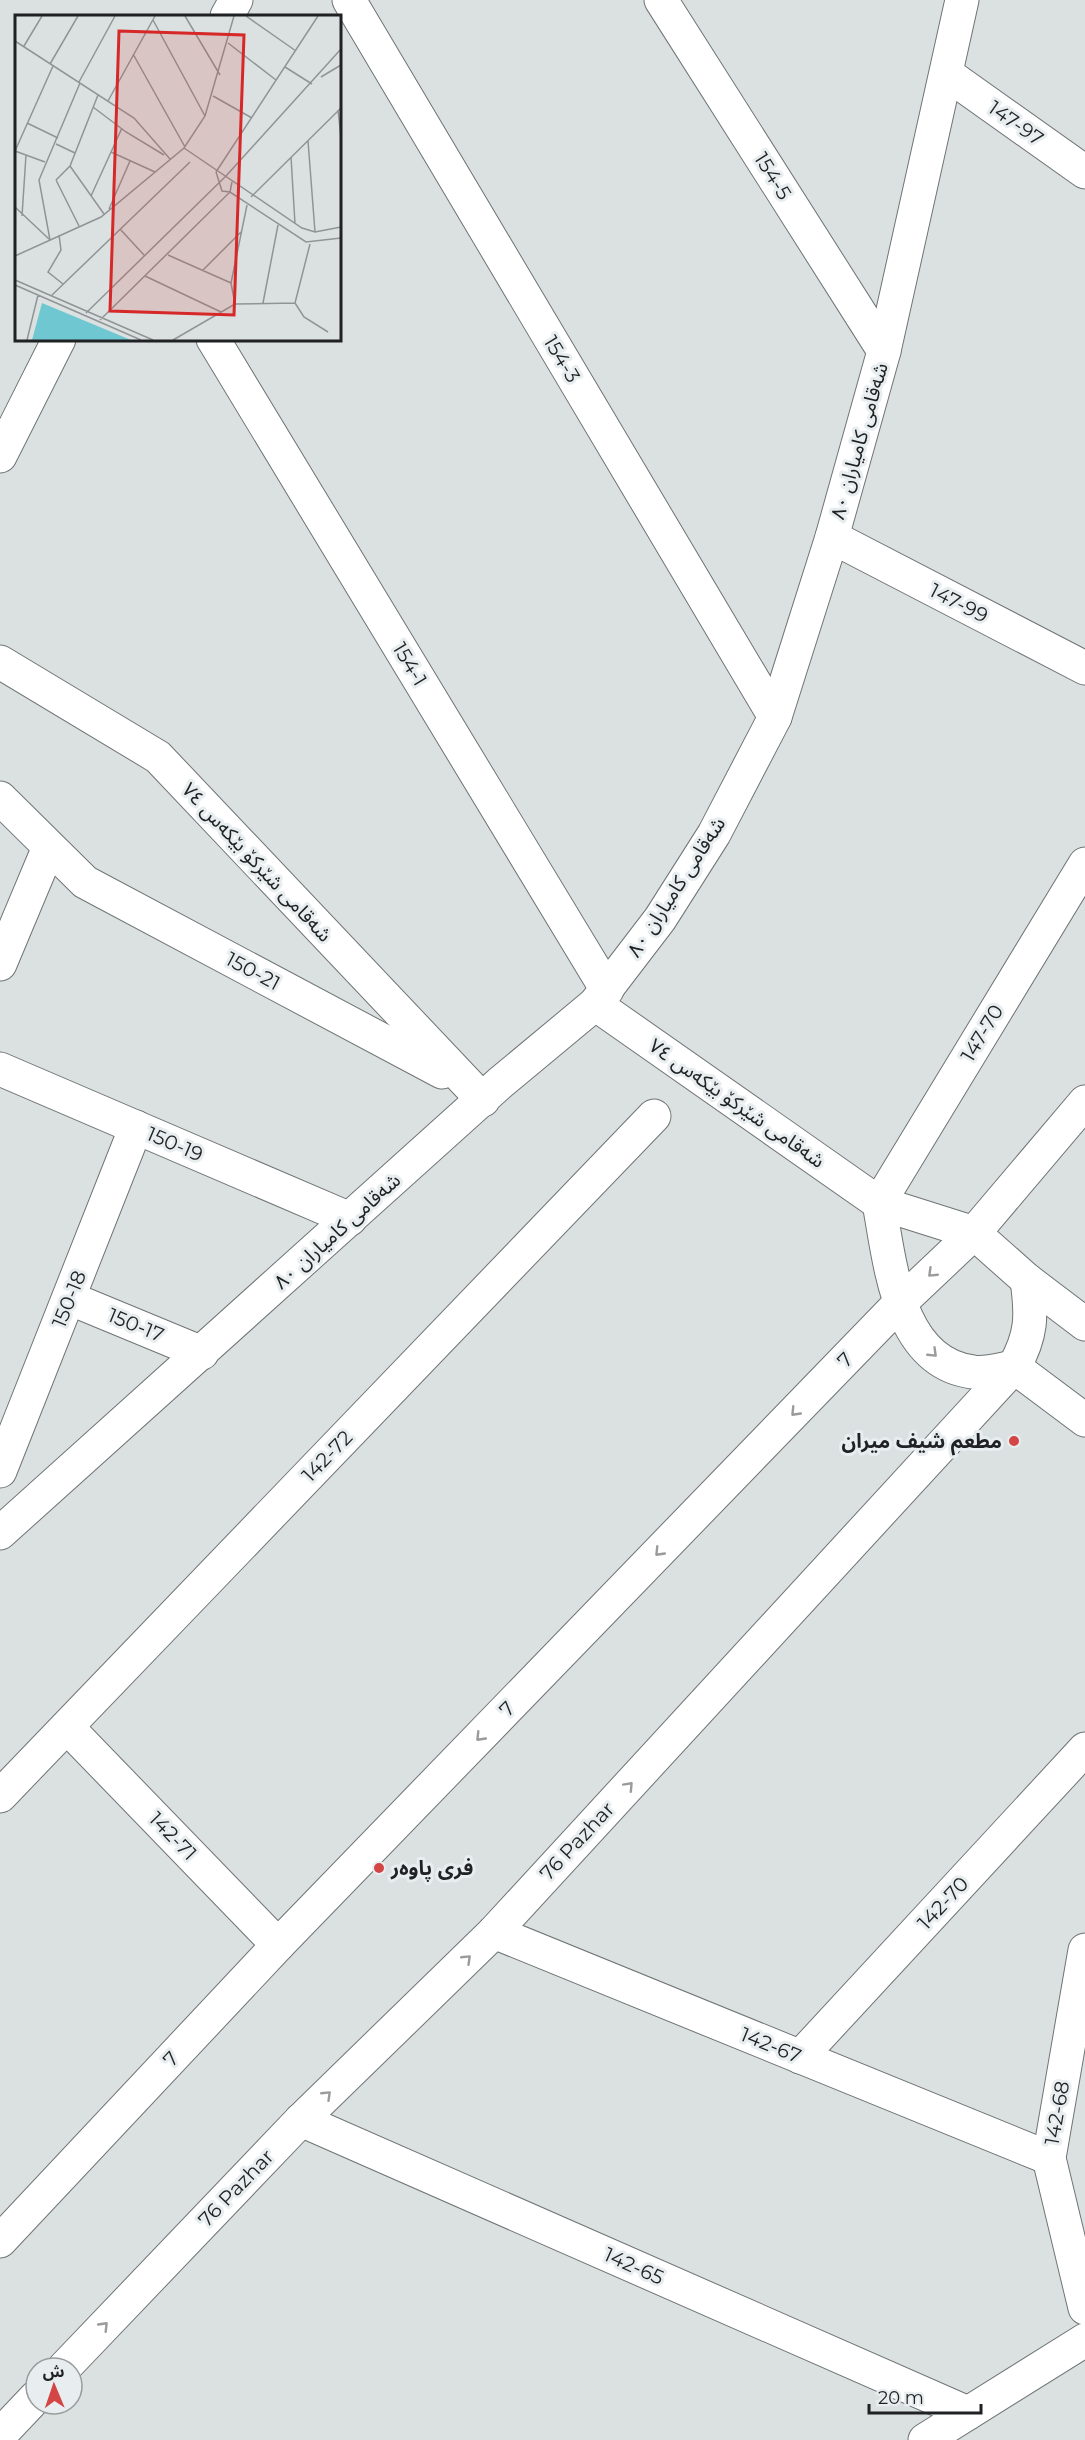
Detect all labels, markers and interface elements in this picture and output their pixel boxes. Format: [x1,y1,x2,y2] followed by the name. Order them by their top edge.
[15,15,340,340] inset map
[984,95,1048,151] street label: 147-97
[749,148,797,204] street label: 154-5
[539,331,585,387] street label: 154-3
[825,360,893,522] street label: شەقامی کامیاران ٨٠
[926,578,992,628] street label: 147-99
[388,638,432,690] street label: 154-1
[177,777,337,947] street label: شەقامی شێرکۆ بێکەس ٧٤
[622,813,730,961] street label: شەقامی کامیاران ٨٠
[222,947,284,995] street label: 150-21
[956,1000,1008,1066] street label: 147-70
[645,1033,829,1173] street label: شەقامی شێرکۆ بێکەس ٧٤
[143,1121,207,1167] street label: 150-19
[269,1168,405,1294] street label: شەقامی کامیاران ٨٠
[928,1266,938,1277] one-way arrow
[47,1267,91,1331] street label: 150-18
[105,1303,167,1347] street label: 150-17
[926,1345,937,1356] one-way arrow
[832,1347,858,1373] street label: 7
[791,1405,802,1415] one-way arrow
[297,1425,357,1487] street label: 142-72
[841,1429,1002,1456] place label: مطعم شيف ميران
[1007,1434,1021,1448] marker: مطعم شيف ميران
[656,1545,667,1556] one-way arrow
[494,1696,520,1722] street label: 7
[476,1730,487,1741] one-way arrow
[621,1782,632,1793] one-way arrow
[535,1797,619,1885] street label: 76 Pazhar
[144,1807,202,1865] street label: 142-71
[390,1856,473,1882] place label: فری پاوەر
[372,1861,386,1875] marker: فری پاوەر
[913,1872,973,1934] street label: 142-70
[459,1955,470,1966] one-way arrow
[737,2022,805,2068] street label: 142-67
[158,2047,184,2071] street label: 7
[1040,2079,1074,2147] street label: 142-68
[319,2091,330,2102] one-way arrow
[193,2144,279,2232] street label: 76 Pazhar
[600,2242,668,2290] street label: 142-65
[97,2322,108,2332] one-way arrow
[24,2356,84,2416] north arrow
[42,2362,65,2381] text: ش
[869,2377,982,2415] scale bar
[878,2387,924,2409] text: 20 m

